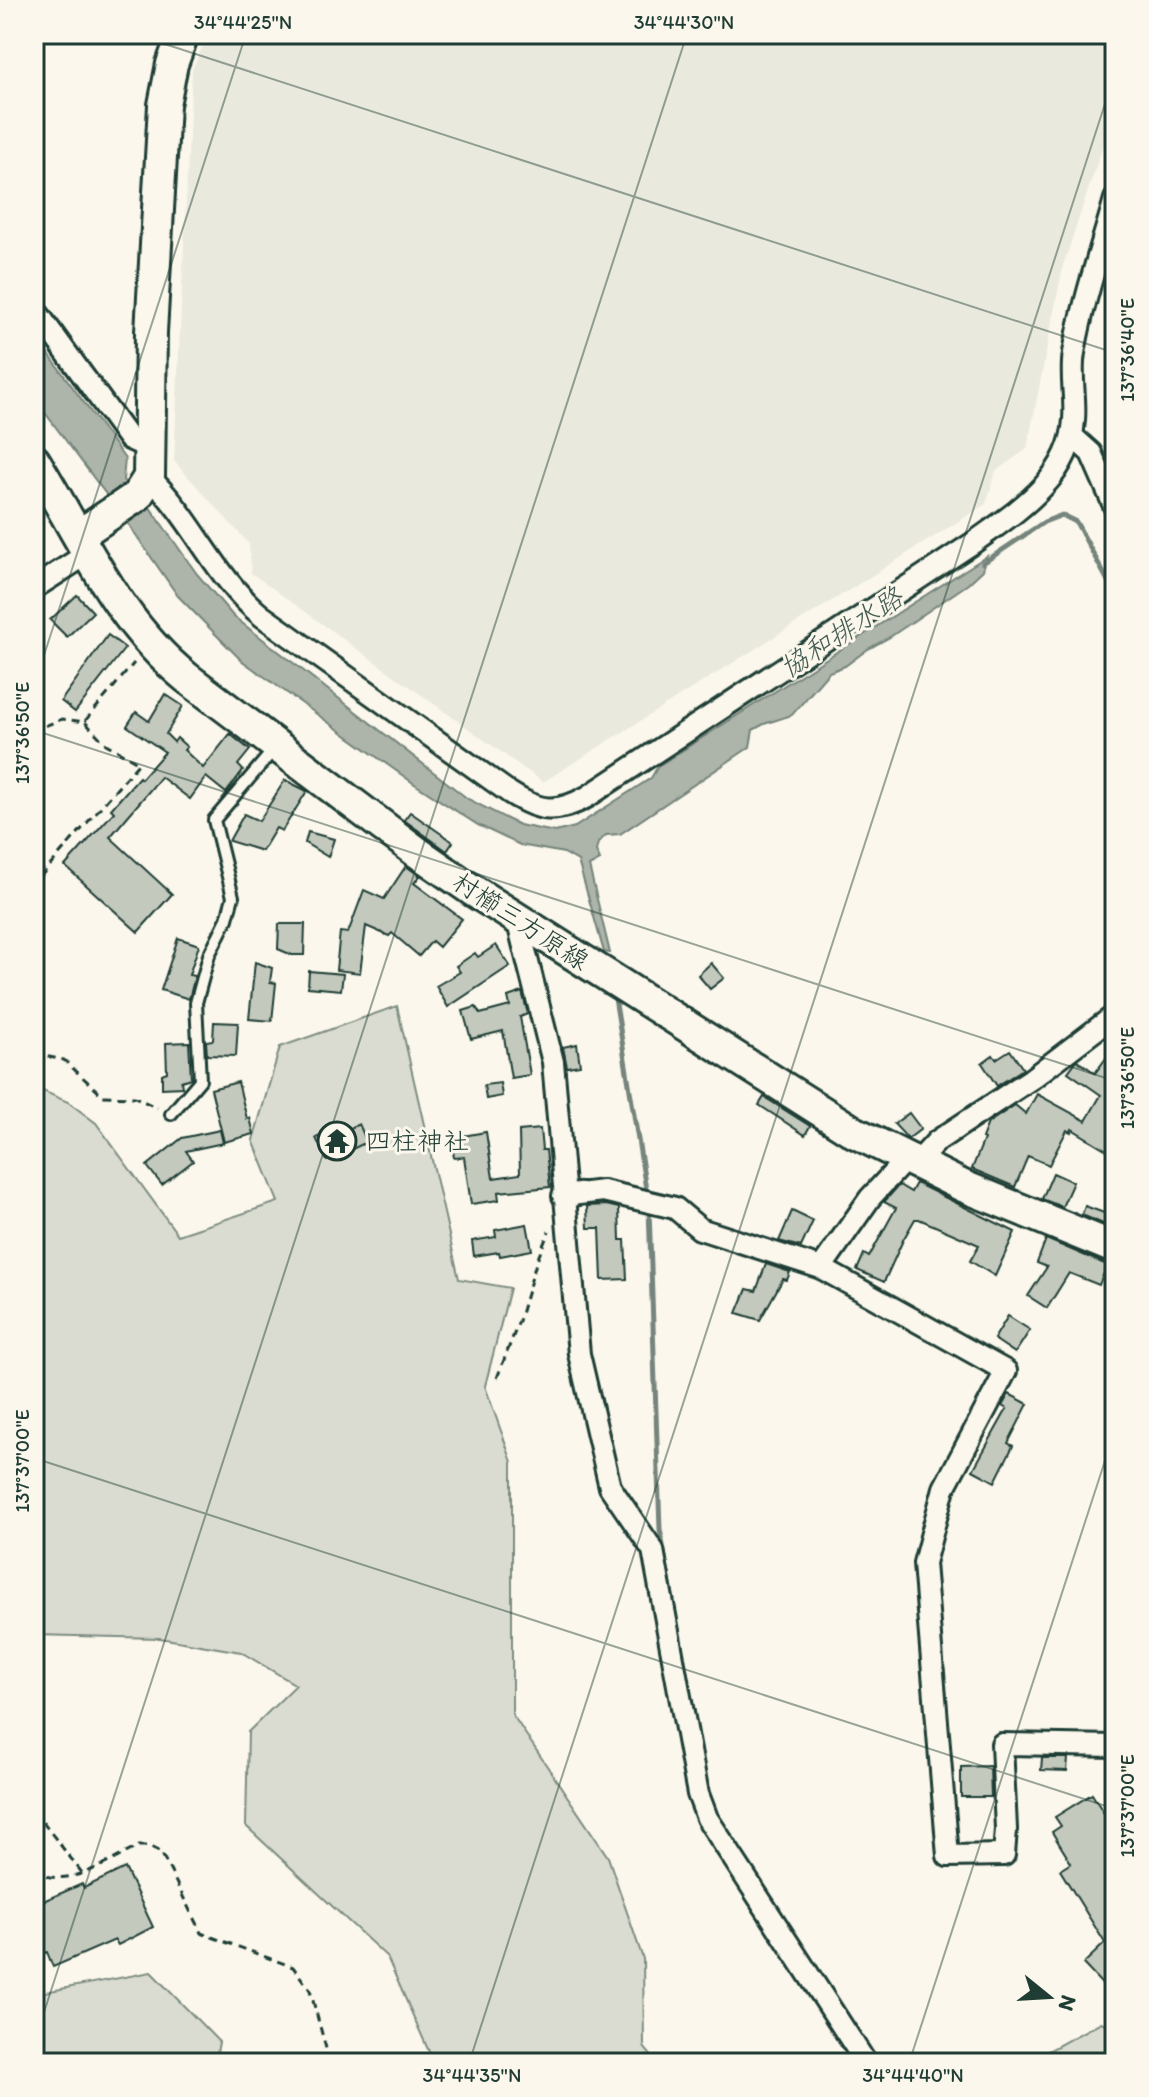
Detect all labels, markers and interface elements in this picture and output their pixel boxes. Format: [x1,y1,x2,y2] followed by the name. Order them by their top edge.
[194,10,292,34] text: 34°44'25"N
[634,10,734,34] text: 34°44'30"N
[1115,298,1139,402] text: 137°36'40"E
[773,579,911,684] water label: 協和排水路
[10,682,34,784] text: 137°36'50"E
[447,865,595,977] street label: 村櫛三方原線
[1115,1027,1139,1129] text: 137°36'50"E
[316,1120,358,1162] temple icon: 四柱神社
[365,1125,469,1157] place label: 四柱神社
[10,1409,34,1513] text: 137°37'00"E
[1115,1754,1139,1858] text: 137°37'00"E
[1009,1957,1089,2037] north arrow
[1052,1992,1083,2014] text: N
[423,2063,521,2087] text: 34°44'35"N
[862,2063,964,2087] text: 34°44'40"N

